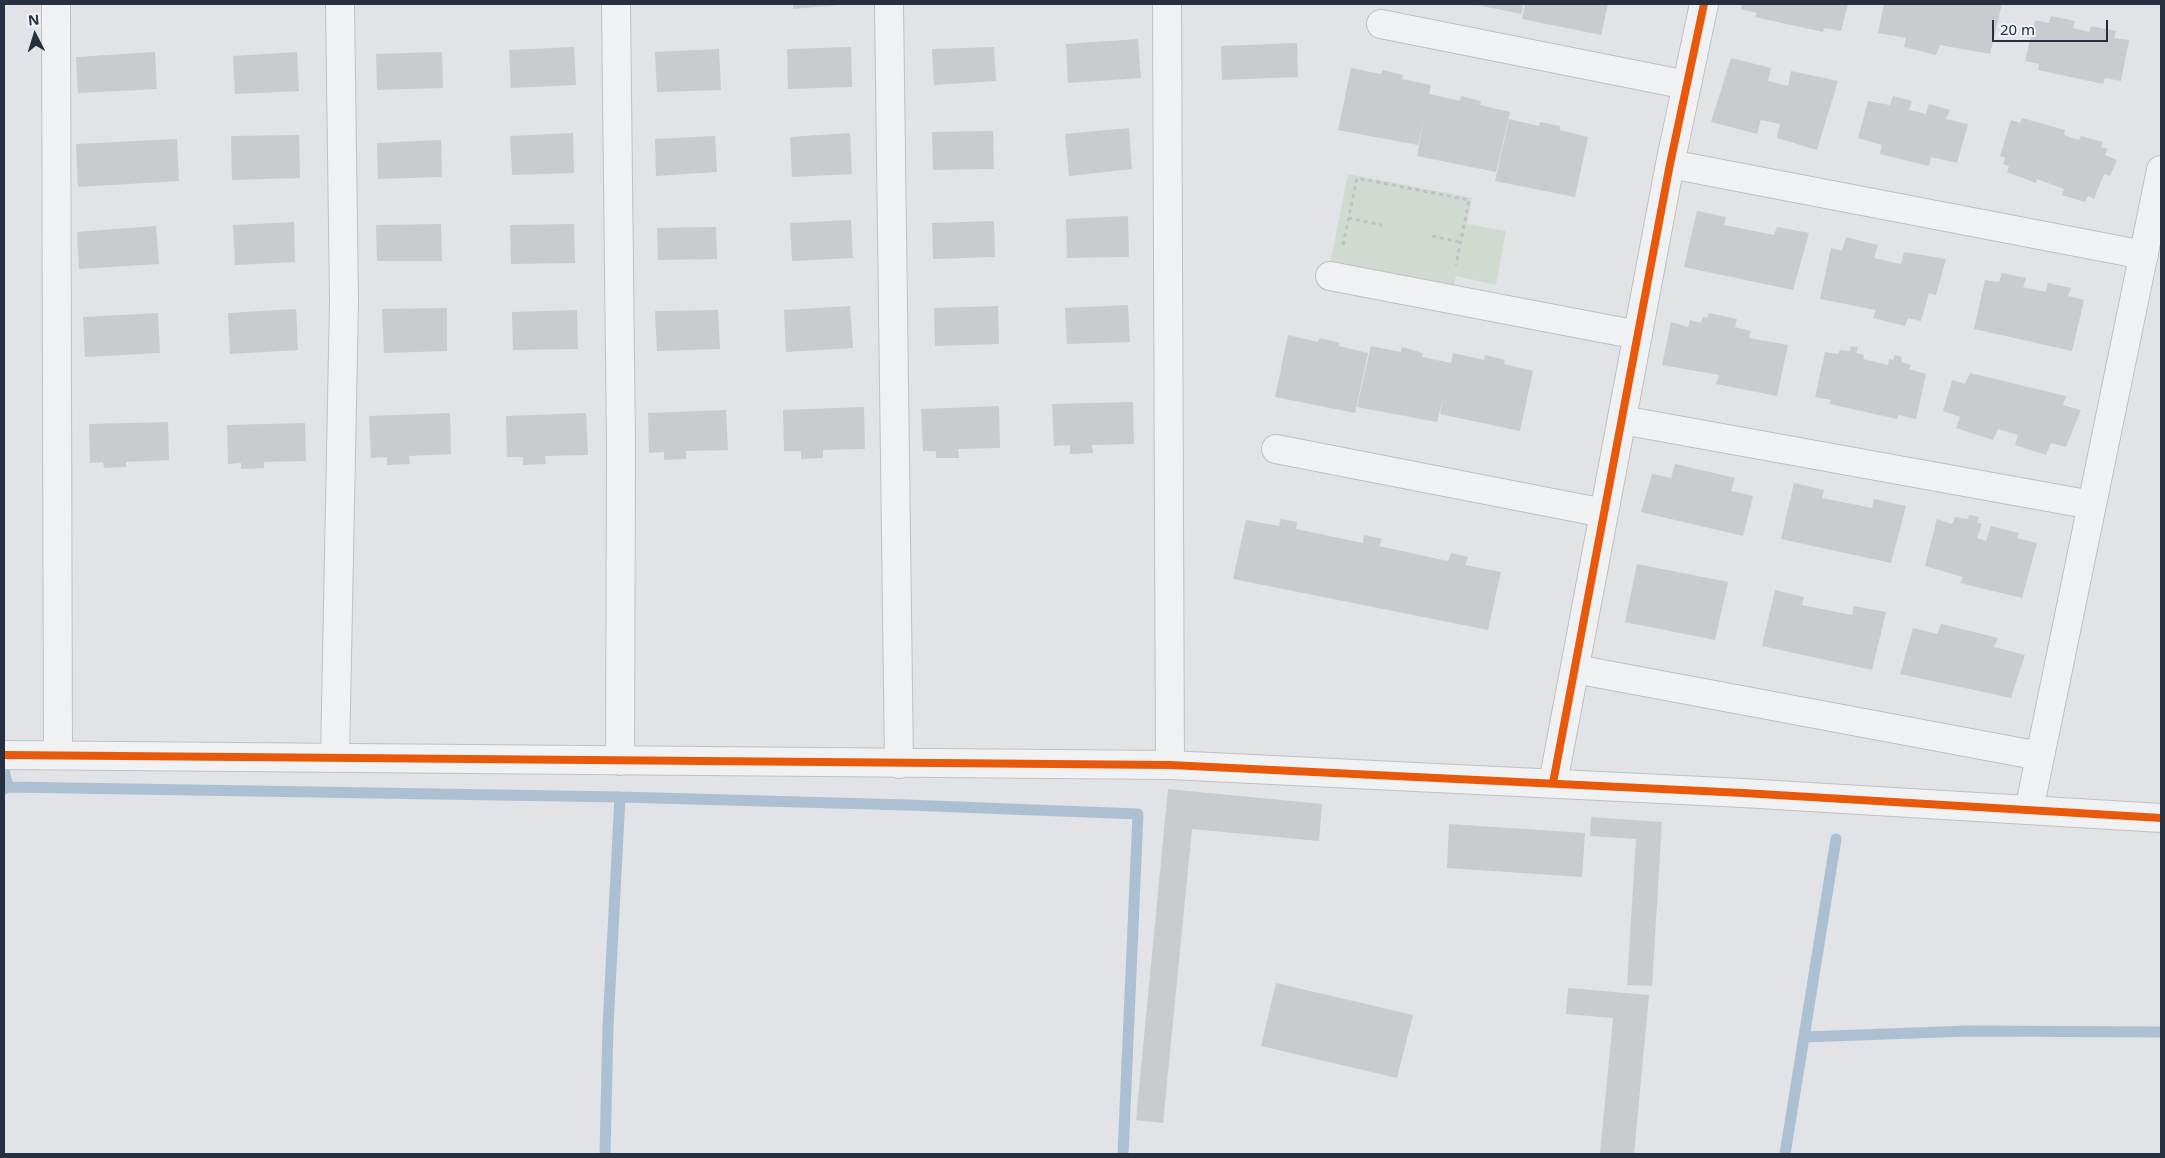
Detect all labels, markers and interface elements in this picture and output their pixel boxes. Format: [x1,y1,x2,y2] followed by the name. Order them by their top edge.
[10,10,60,60] north arrow
[27,10,40,30] text: N
[1995,10,2111,42] scale bar
[2000,19,2035,39] text: 20 m

